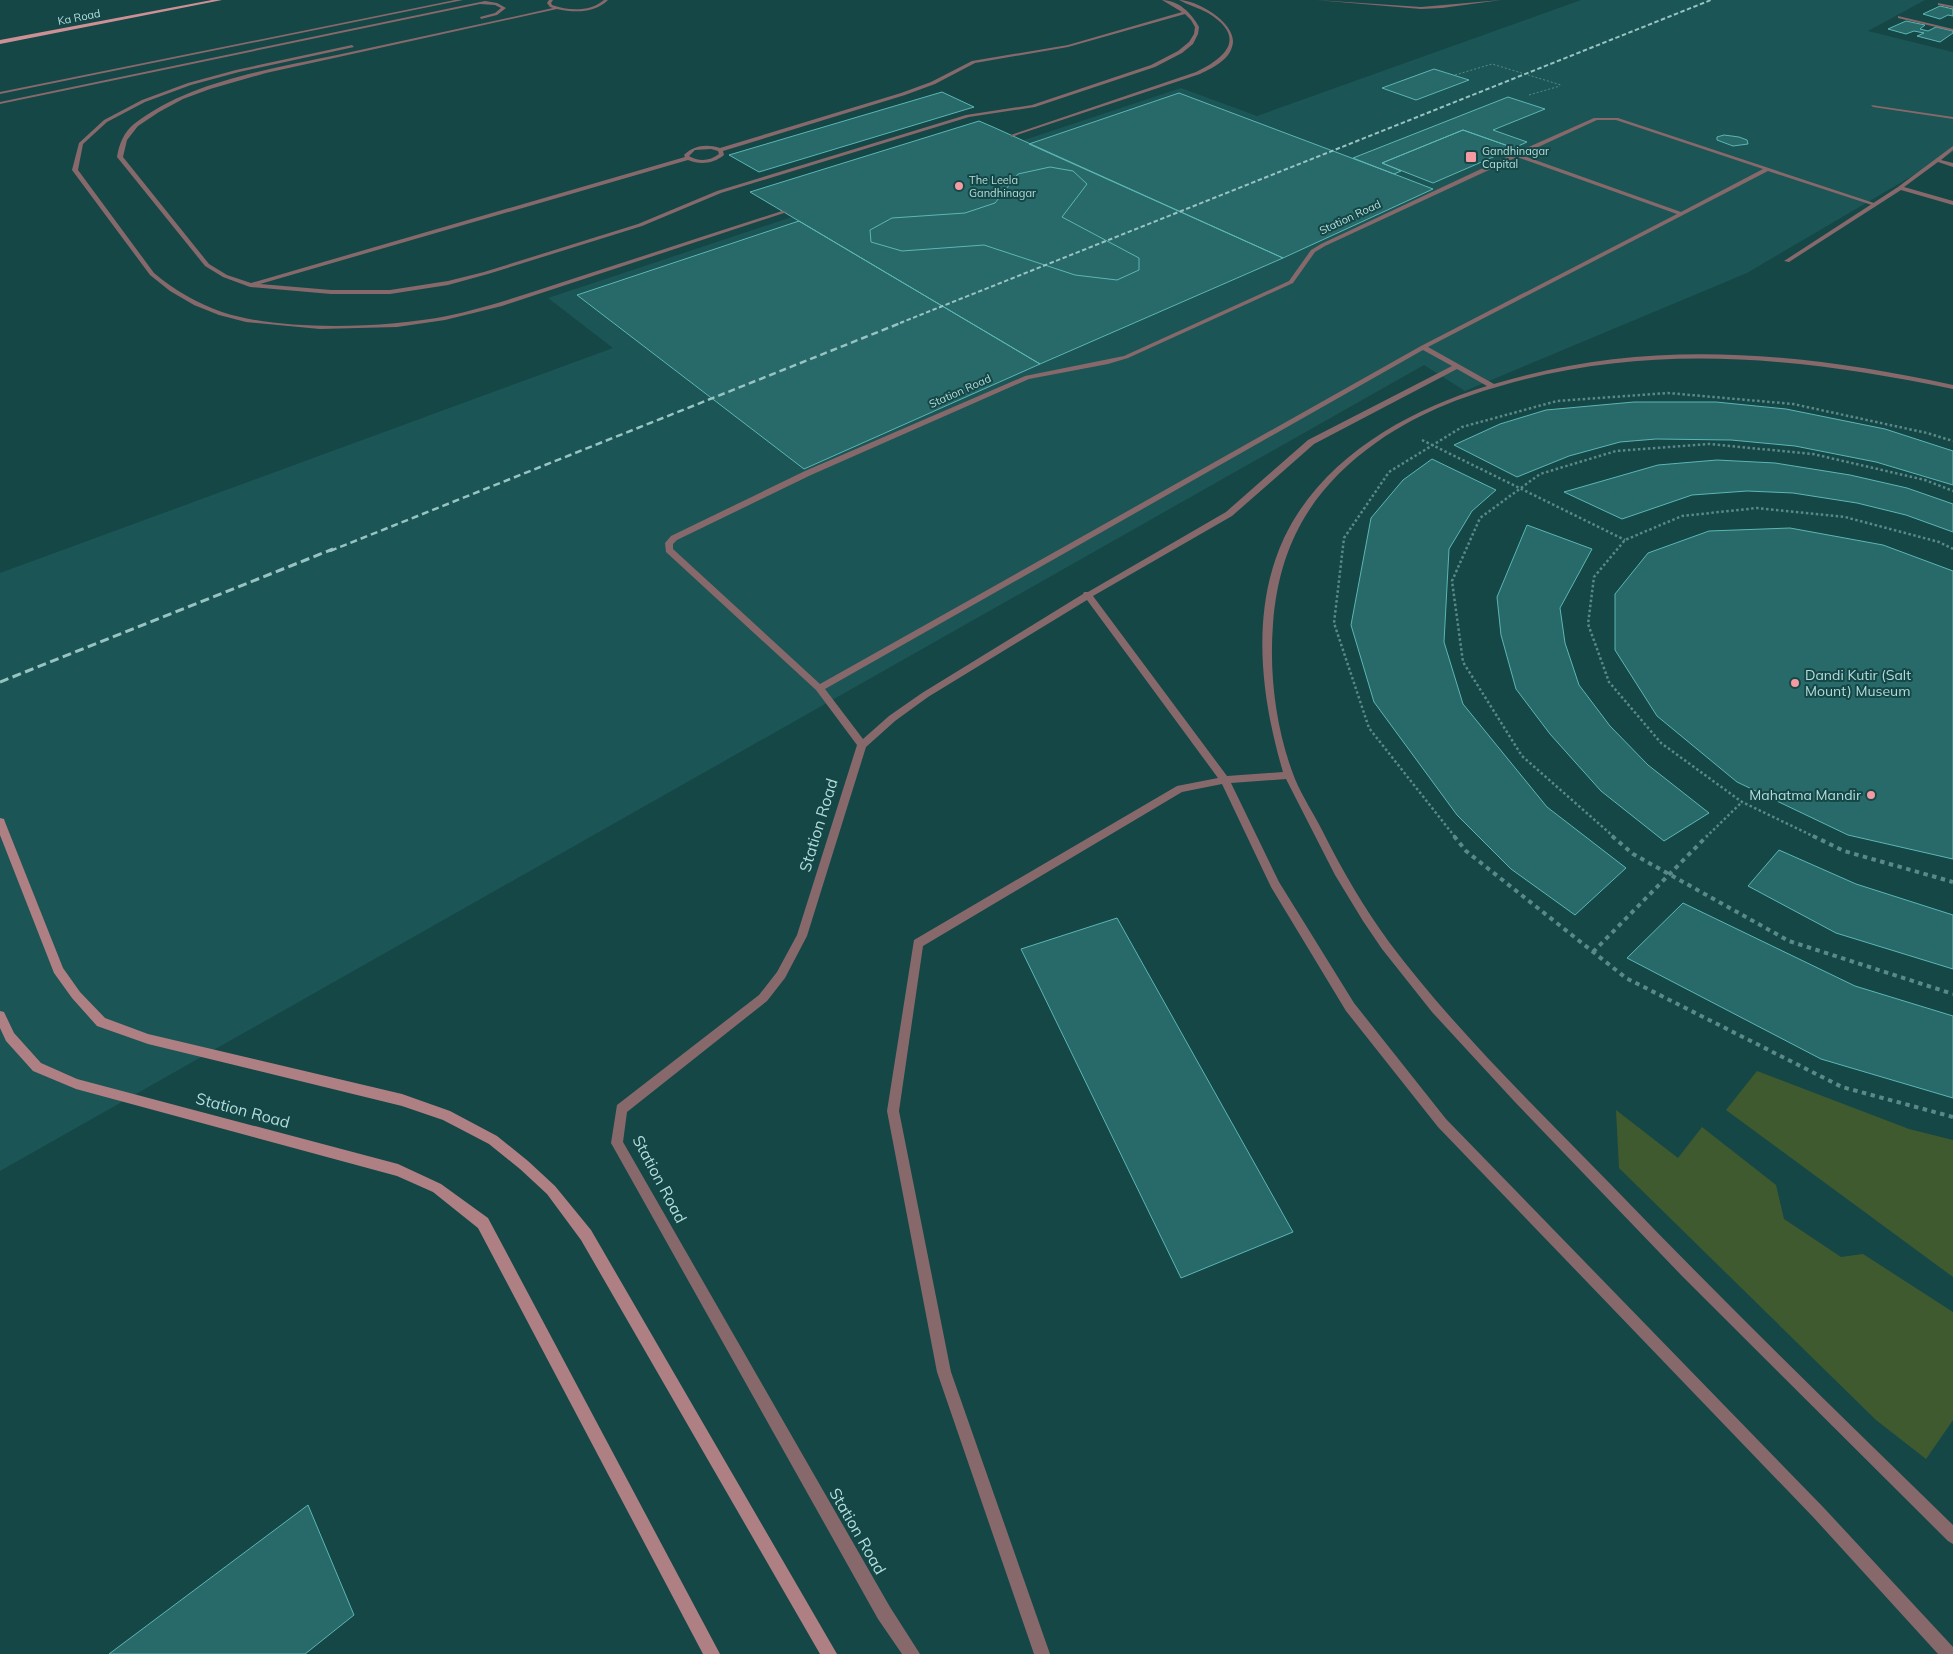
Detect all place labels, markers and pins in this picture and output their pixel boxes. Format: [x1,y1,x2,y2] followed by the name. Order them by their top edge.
[1482,144,1549,171] place label: Gandhinagar Capital
[1464,150,1478,164] marker: Gandhinagar Capital
[969,173,1036,200] place label: The Leela Gandhinagar
[953,180,965,192] marker: The Leela Gandhinagar
[1805,666,1911,700] place label: Dandi Kutir (Salt Mount) Museum
[1789,677,1801,689] marker: Dandi Kutir (Salt Mount) Museum
[1749,786,1862,804] place label: Mahatma Mandir
[1865,789,1877,801] marker: Mahatma Mandir

